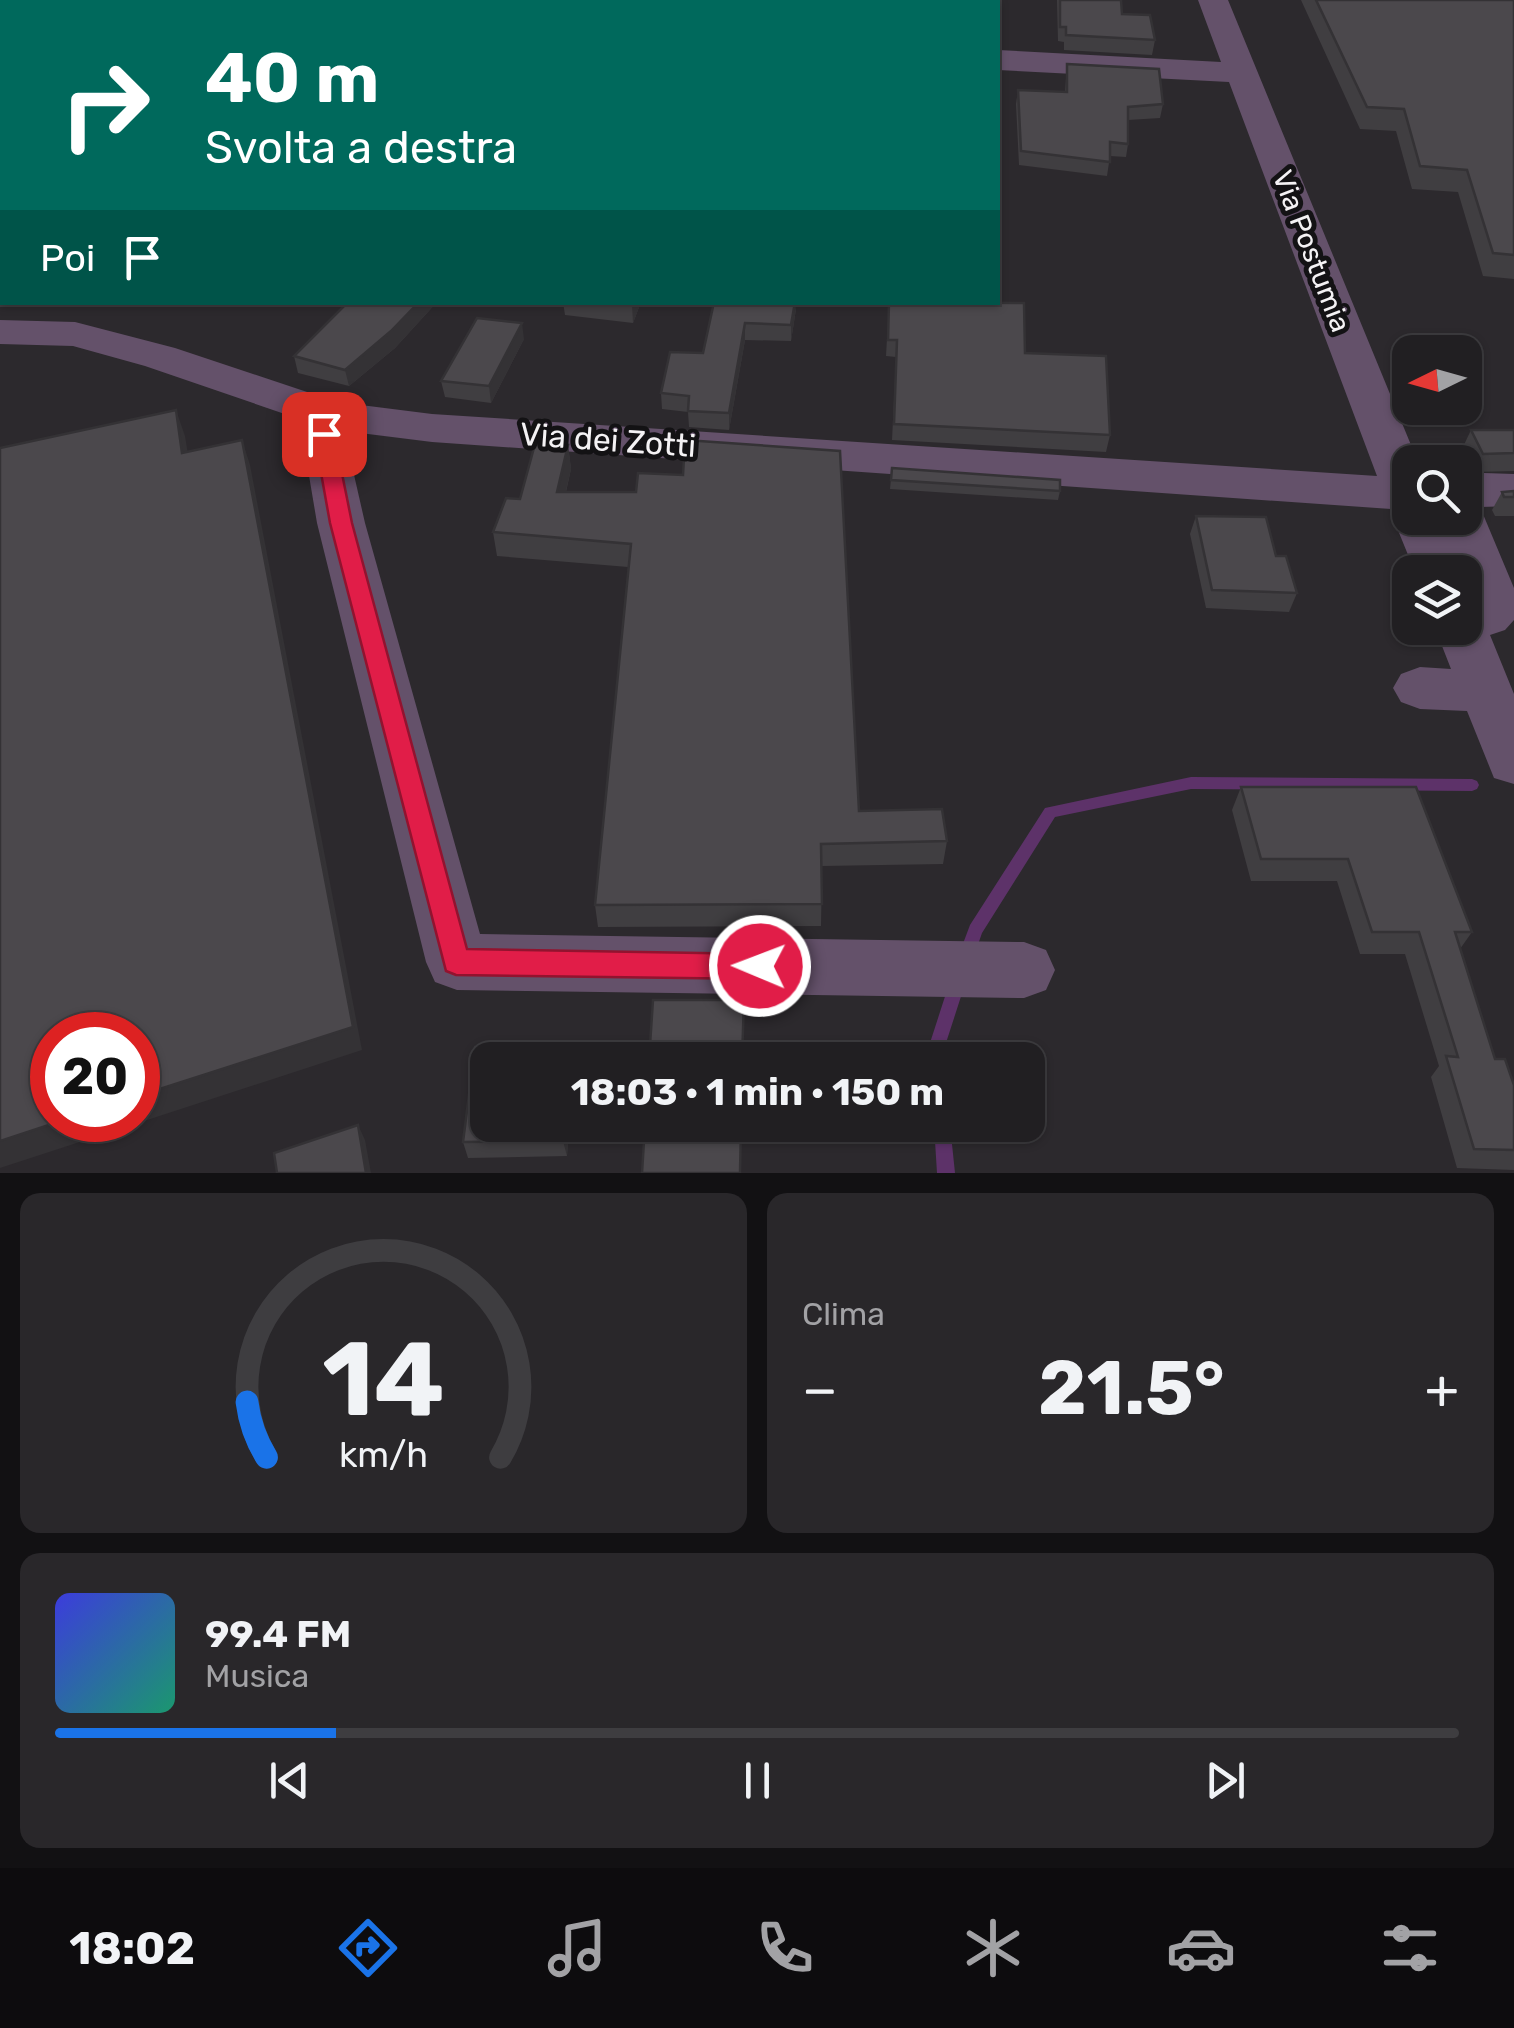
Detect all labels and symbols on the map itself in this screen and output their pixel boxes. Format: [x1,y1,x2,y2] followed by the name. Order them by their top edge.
[1266,166,1357,337] street label: Via Postumia
[1392,335,1482,425] north arrow
[282,392,367,477] pin
[519,415,697,465] street label: Via dei Zotti
[708,914,812,1018] position arrow
[30,1012,160,1142] speed limit sign: 20

